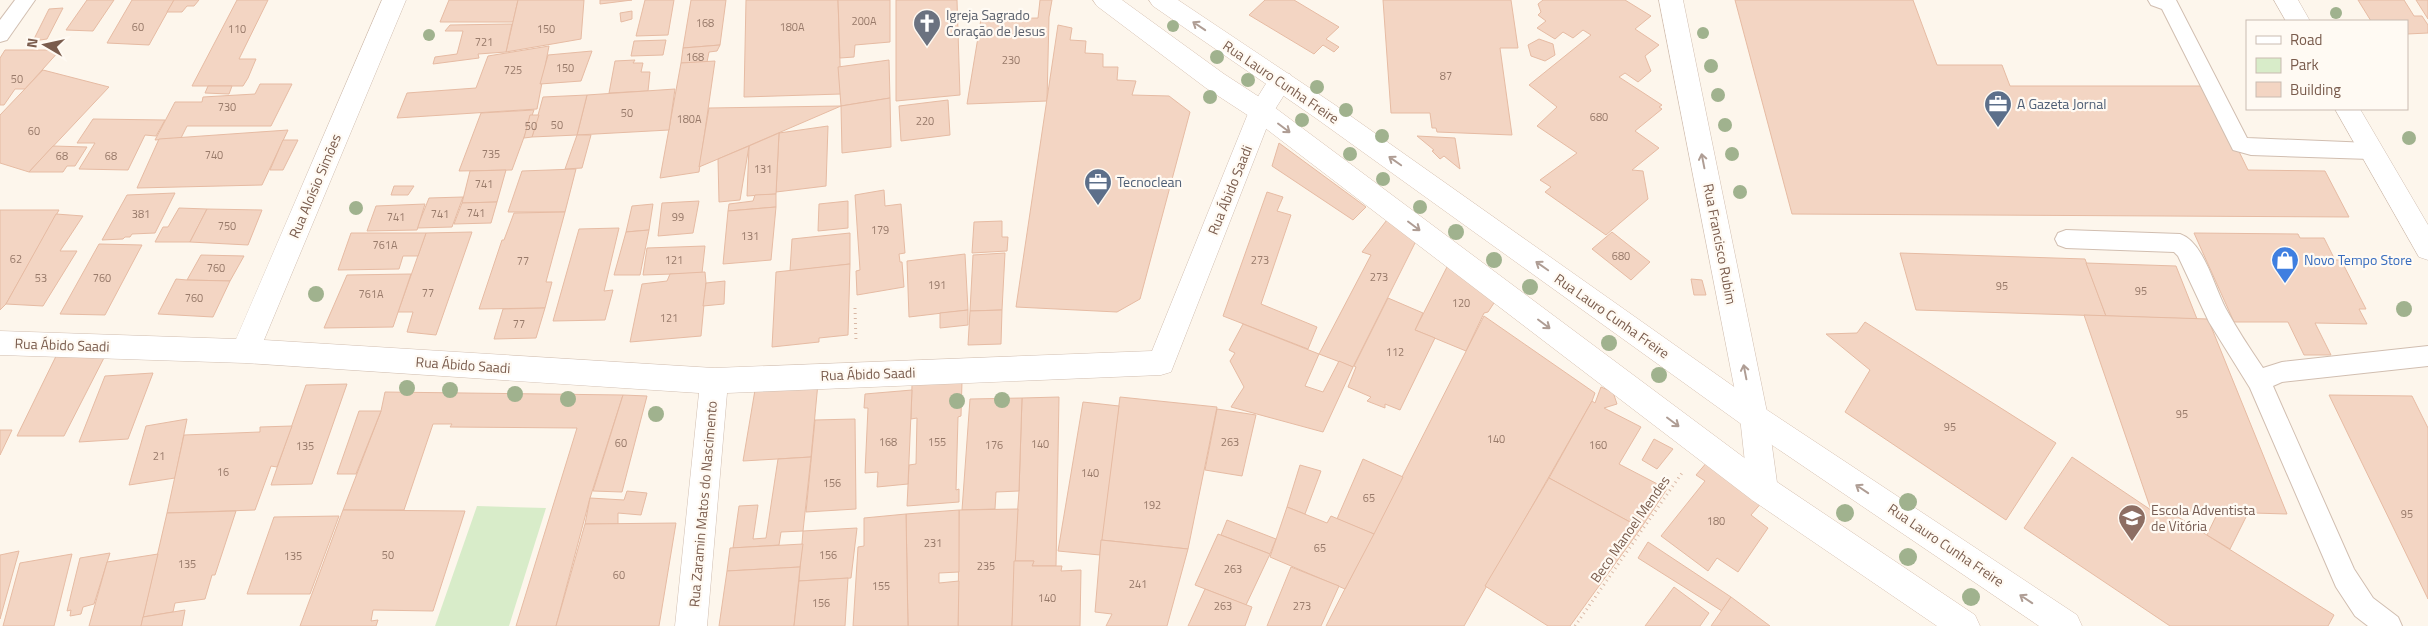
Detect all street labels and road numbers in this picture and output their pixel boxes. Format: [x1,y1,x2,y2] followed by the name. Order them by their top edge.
[1219,35,1344,128] street label: Rua Lauro Cunha Freire
[283,130,346,241] street label: Rua Aloísio Simões
[1202,142,1257,238] street label: Rua Ábido Saadi
[1698,182,1743,306] street label: Rua Francisco Rubim
[1550,268,1674,363] street label: Rua Lauro Cunha Freire
[14,332,110,357] street label: Rua Ábido Saadi
[415,351,511,378] street label: Rua Ábido Saadi
[820,361,916,386] street label: Rua Ábido Saadi
[683,400,722,608] street label: Rua Zaramin Matos do Nascimento
[1585,471,1674,587] street label: Beco Manoel Mendes
[1884,498,2009,591] street label: Rua Lauro Cunha Freire

